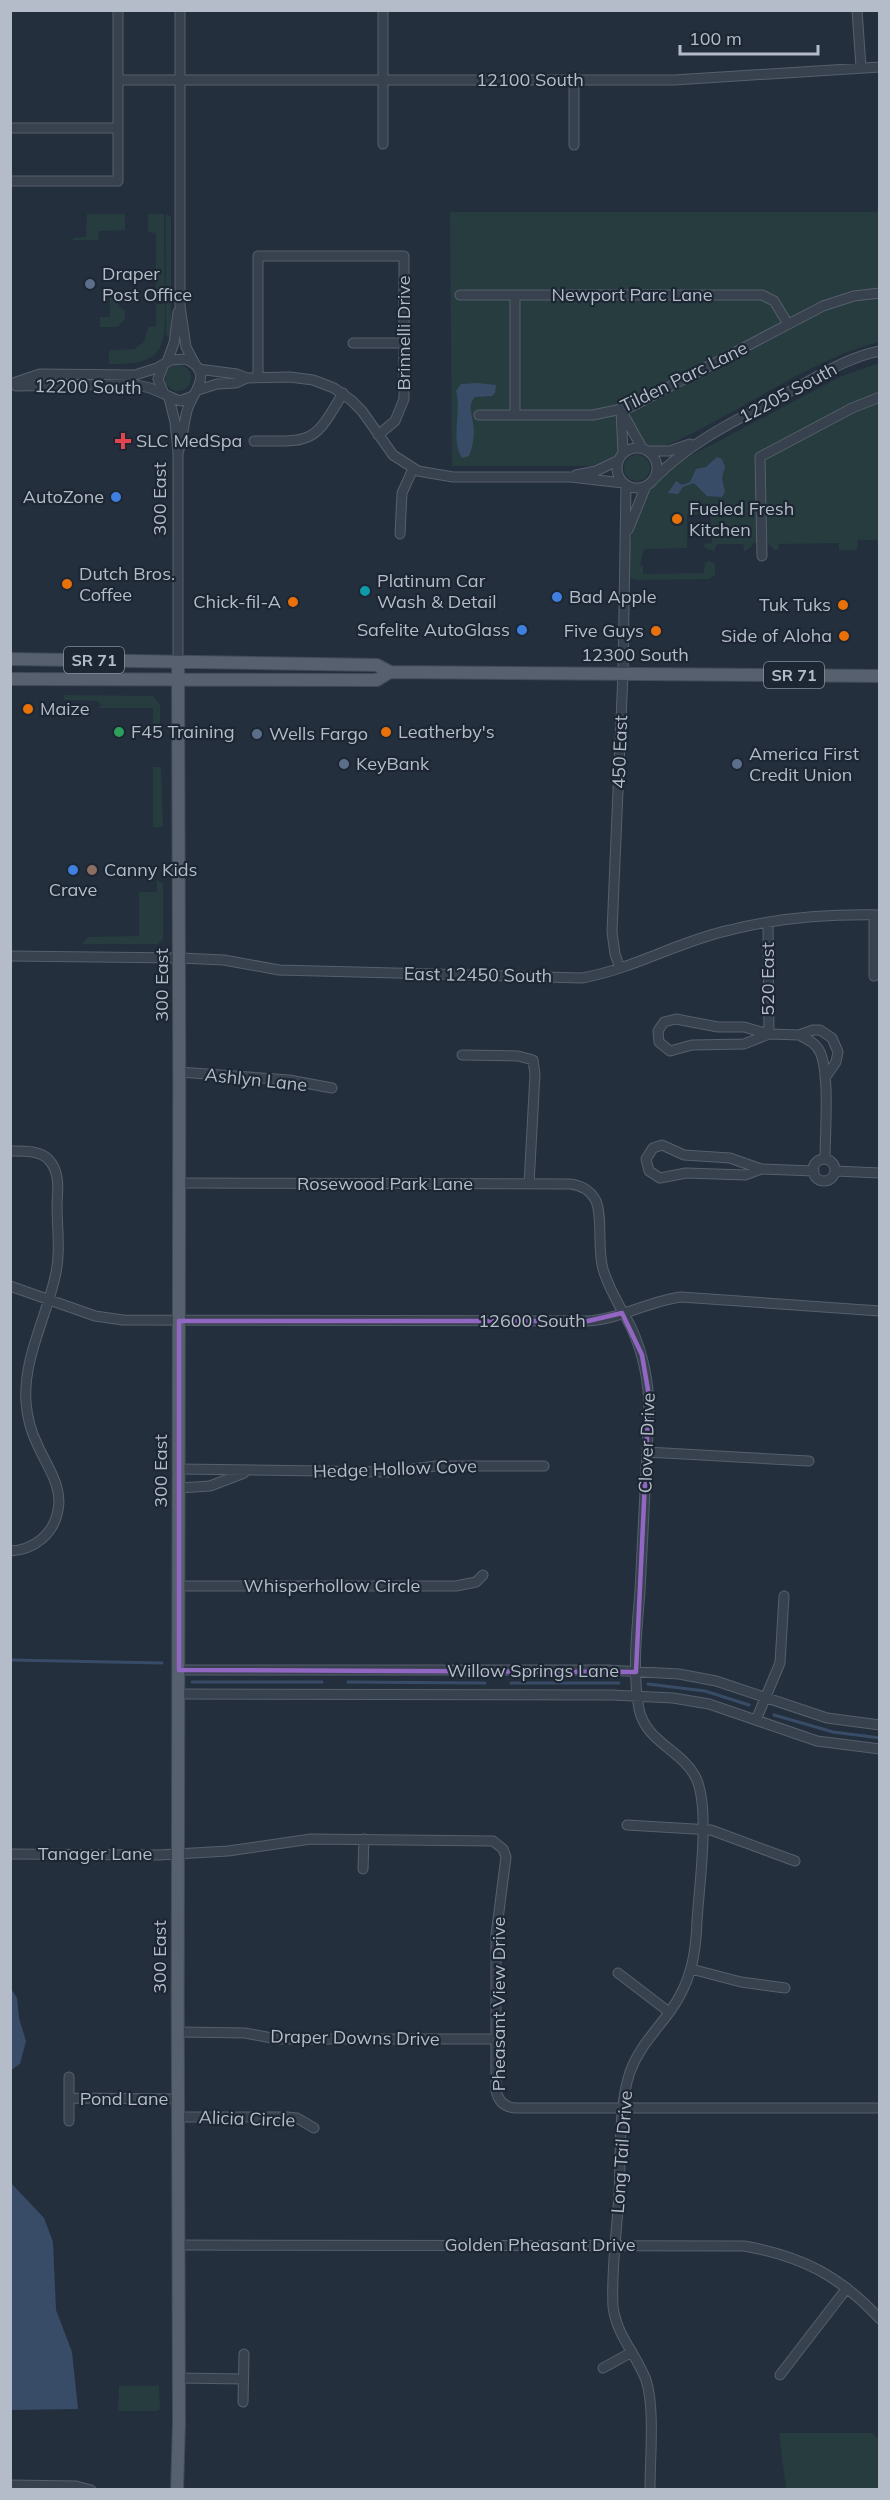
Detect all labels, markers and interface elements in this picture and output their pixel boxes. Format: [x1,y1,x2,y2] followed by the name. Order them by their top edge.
[680,18,818,56] scale bar
[689,27,742,50] text: 100 m
[476,68,584,91] street label: 12100 South
[102,262,192,306] place label: Draper Post Office
[392,276,415,390] street label: Brinnelli Drive
[83,277,97,291] marker: Draper Post Office
[552,283,712,306] street label: Newport Parc Lane
[617,336,751,417] street label: Tilden Parc Lane
[735,357,841,428] street label: 12205 South
[34,374,142,399] street label: 12200 South
[136,429,242,452] place label: SLC MedSpa
[114,432,132,450] marker: SLC MedSpa
[148,462,171,536] street label: 300 East
[23,485,104,508] place label: AutoZone
[109,490,123,504] marker: AutoZone
[689,497,794,541] place label: Fueled Fresh Kitchen
[670,512,684,526] marker: Fueled Fresh Kitchen
[79,562,175,606] place label: Dutch Bros. Coffee
[377,569,497,613] place label: Platinum Car Wash & Detail
[60,577,74,591] marker: Dutch Bros. Coffee
[358,584,372,598] marker: Platinum Car Wash & Detail
[569,585,656,608] place label: Bad Apple
[193,590,281,613] place label: Chick-fil-A
[550,590,564,604] marker: Bad Apple
[759,593,831,616] place label: Tuk Tuks
[286,595,300,609] marker: Chick-fil-A
[836,598,850,612] marker: Tuk Tuks
[357,618,510,641] place label: Safelite AutoGlass
[564,619,644,642] place label: Five Guys
[515,623,529,637] marker: Safelite AutoGlass
[649,624,663,638] marker: Five Guys
[721,624,832,647] place label: Side of Aloha
[837,629,851,643] marker: Side of Aloha
[581,643,689,666] street label: 12300 South
[64,647,124,673] road number: SR 71
[764,662,824,688] road number: SR 71
[40,697,89,720] place label: Maize
[21,702,35,716] marker: Maize
[607,715,632,789] street label: 450 East
[131,720,235,743] place label: F45 Training
[398,720,495,743] place label: Leatherby's
[269,722,368,745] place label: Wells Fargo
[112,725,126,739] marker: F45 Training
[379,725,393,739] marker: Leatherby's
[250,727,264,741] marker: Wells Fargo
[749,742,859,786] place label: America First Credit Union
[356,752,430,775] place label: KeyBank
[337,757,351,771] marker: KeyBank
[730,757,744,771] marker: America First Credit Union
[104,858,198,881] place label: Canny Kids
[66,863,80,877] marker: Crave
[85,863,99,877] marker: Canny Kids
[49,878,97,901] place label: Crave
[756,942,779,1016] street label: 520 East
[150,948,173,1022] street label: 300 East
[404,962,552,987] street label: East 12450 South
[204,1063,308,1096] street label: Ashlyn Lane
[297,1172,473,1195] street label: Rosewood Park Lane
[478,1309,586,1332] street label: 12600 South
[633,1392,660,1494] street label: Clover Drive
[149,1434,172,1508] street label: 300 East
[313,1454,477,1483] street label: Hedge Hollow Cove
[244,1574,420,1597] street label: Whisperhollow Circle
[447,1659,619,1682] street label: Willow Springs Lane
[38,1842,152,1865] street label: Tanager Lane
[487,1917,510,2091] street label: Pheasant View Drive
[148,1920,171,1994] street label: 300 East
[270,2025,440,2050] street label: Draper Downs Drive
[80,2087,168,2110] street label: Pond Lane
[606,2090,637,2214] street label: Long Tail Drive
[198,2105,296,2132] street label: Alicia Circle
[444,2233,636,2256] street label: Golden Pheasant Drive

